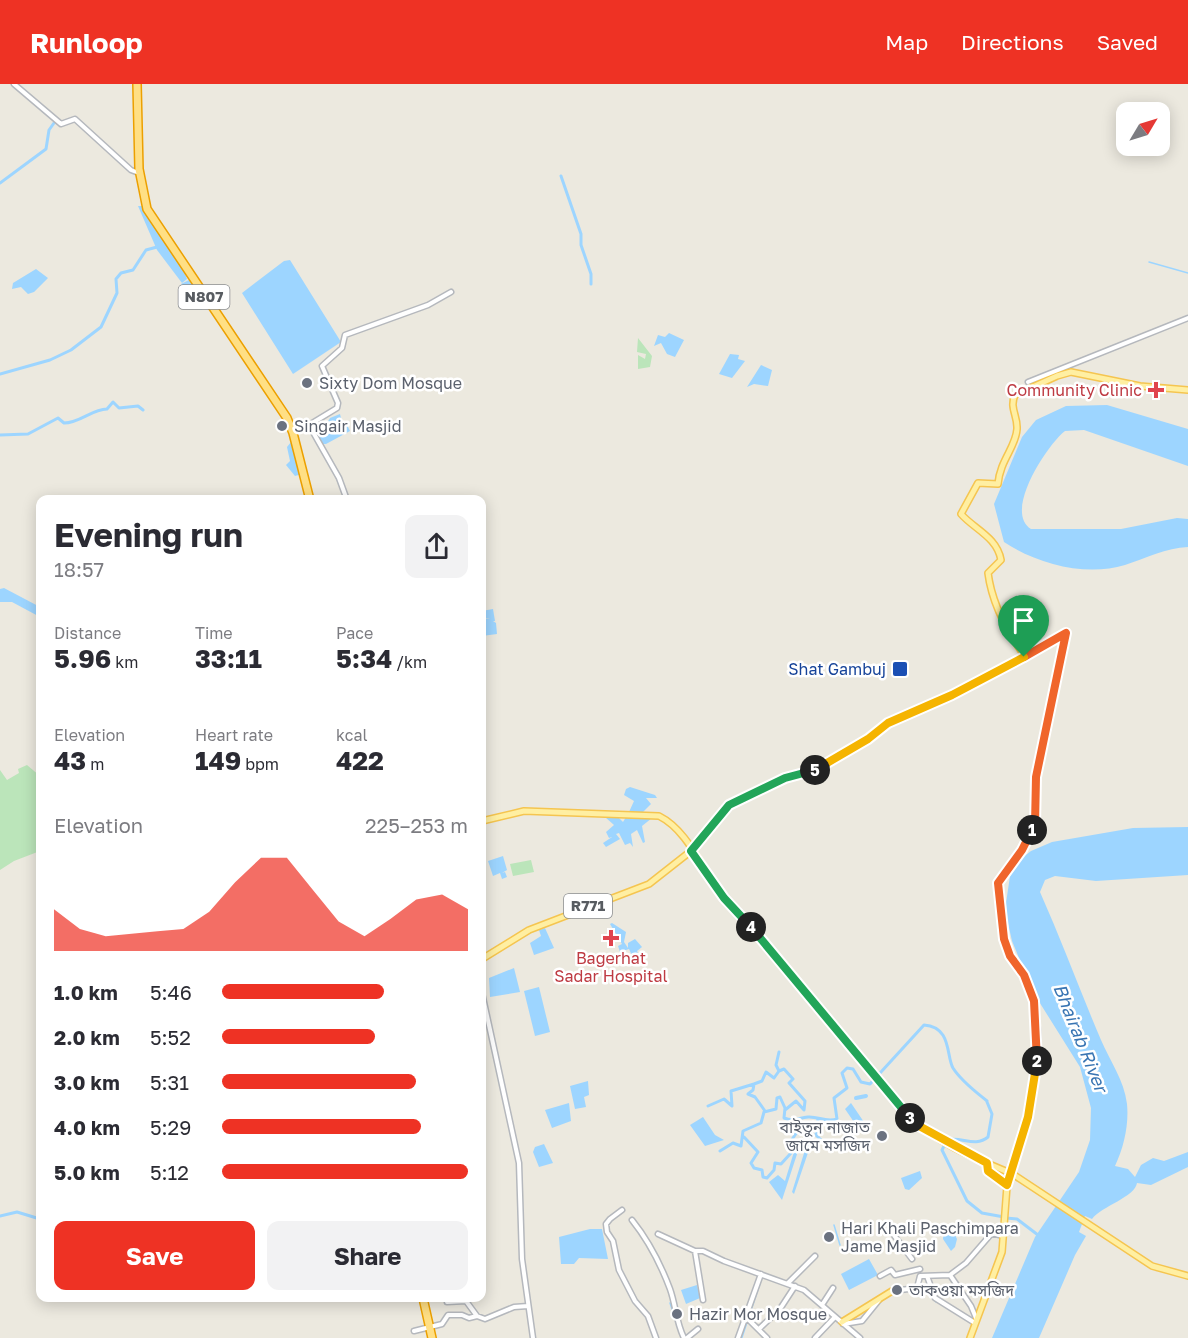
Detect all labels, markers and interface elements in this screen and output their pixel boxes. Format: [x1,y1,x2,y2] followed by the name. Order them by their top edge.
[30,26,143,59] text: Runloop
[885,29,928,55] text: Map
[961,29,1064,55] text: Directions
[1097,29,1158,55] text: Saved
[1116,102,1170,156] north arrow
[1116,102,1170,156] map controls
[178,285,230,309] road number: N807
[319,373,462,393] place label: Sixty Dom Mosque
[300,376,314,390] marker: Sixty Dom Mosque
[1007,380,1142,400] place label: Community Clinic
[1147,381,1165,399] marker: Community Clinic
[294,416,401,436] place label: Singair Masjid
[275,419,289,433] marker: Singair Masjid
[54,515,243,554] text: Evening run
[405,515,468,578] button: share
[54,557,104,581] text: 18:57
[998,595,1049,657] pin
[1007,604,1040,637] icon: arrive
[54,623,121,643] text: Distance
[195,623,233,643] text: Time
[336,623,373,643] text: Pace
[54,643,111,674] text: 5.96
[195,643,262,674] text: 33:11
[336,643,392,674] text: 5:34
[111,652,138,672] text: km
[392,652,427,672] text: /km
[788,659,886,679] place label: Shat Gambuj
[891,660,909,678] marker: Shat Gambuj
[54,725,125,745] text: Elevation
[195,725,273,745] text: Heart rate
[336,725,368,745] text: kcal
[54,745,86,776] text: 43
[195,745,241,776] text: 149
[336,745,384,776] text: 422
[86,754,104,774] text: m
[241,754,279,774] text: bpm
[800,755,830,785] pin: 5
[810,760,820,780] text: 5
[54,813,143,837] text: Elevation
[365,813,468,837] text: 225–253 m
[1017,815,1047,845] pin: 1
[1028,820,1036,840] text: 1
[564,894,612,918] road number: R771
[736,912,766,942] pin: 4
[746,917,756,937] text: 4
[602,929,620,947] marker: Bagerhat Sadar Hospital
[554,948,668,986] place label: Bagerhat Sadar Hospital
[54,980,118,1004] text: 1.0 km
[150,980,192,1004] text: 5:46
[1049,980,1114,1098] water label: Bhairab River
[54,1025,120,1049] text: 2.0 km
[150,1025,191,1049] text: 5:52
[1022,1046,1052,1076] pin: 2
[1032,1051,1042,1071] text: 2
[54,1070,120,1094] text: 3.0 km
[150,1070,189,1094] text: 5:31
[895,1103,925,1133] pin: 3
[905,1108,915,1128] text: 3
[54,1115,120,1139] text: 4.0 km
[150,1115,191,1139] text: 5:29
[778,1117,871,1155] place label: বাইতুন নাজাত জামে মসজিদ
[875,1129,889,1143] marker: বাইতুন নাজাত জামে মসজিদ
[54,1160,120,1184] text: 5.0 km
[150,1160,189,1184] text: 5:12
[841,1218,1019,1256] place label: Hari Khali Paschimpara Jame Masjid
[54,1221,255,1290] button: Save
[267,1221,468,1290] button: Share
[822,1230,836,1244] marker: Hari Khali Paschimpara Jame Masjid
[908,1280,1015,1300] place label: তাকওয়া মসজিদ
[890,1283,904,1297] marker: তাকওয়া মসজিদ
[689,1304,827,1324] place label: Hazir Mor Mosque
[670,1307,684,1321] marker: Hazir Mor Mosque

